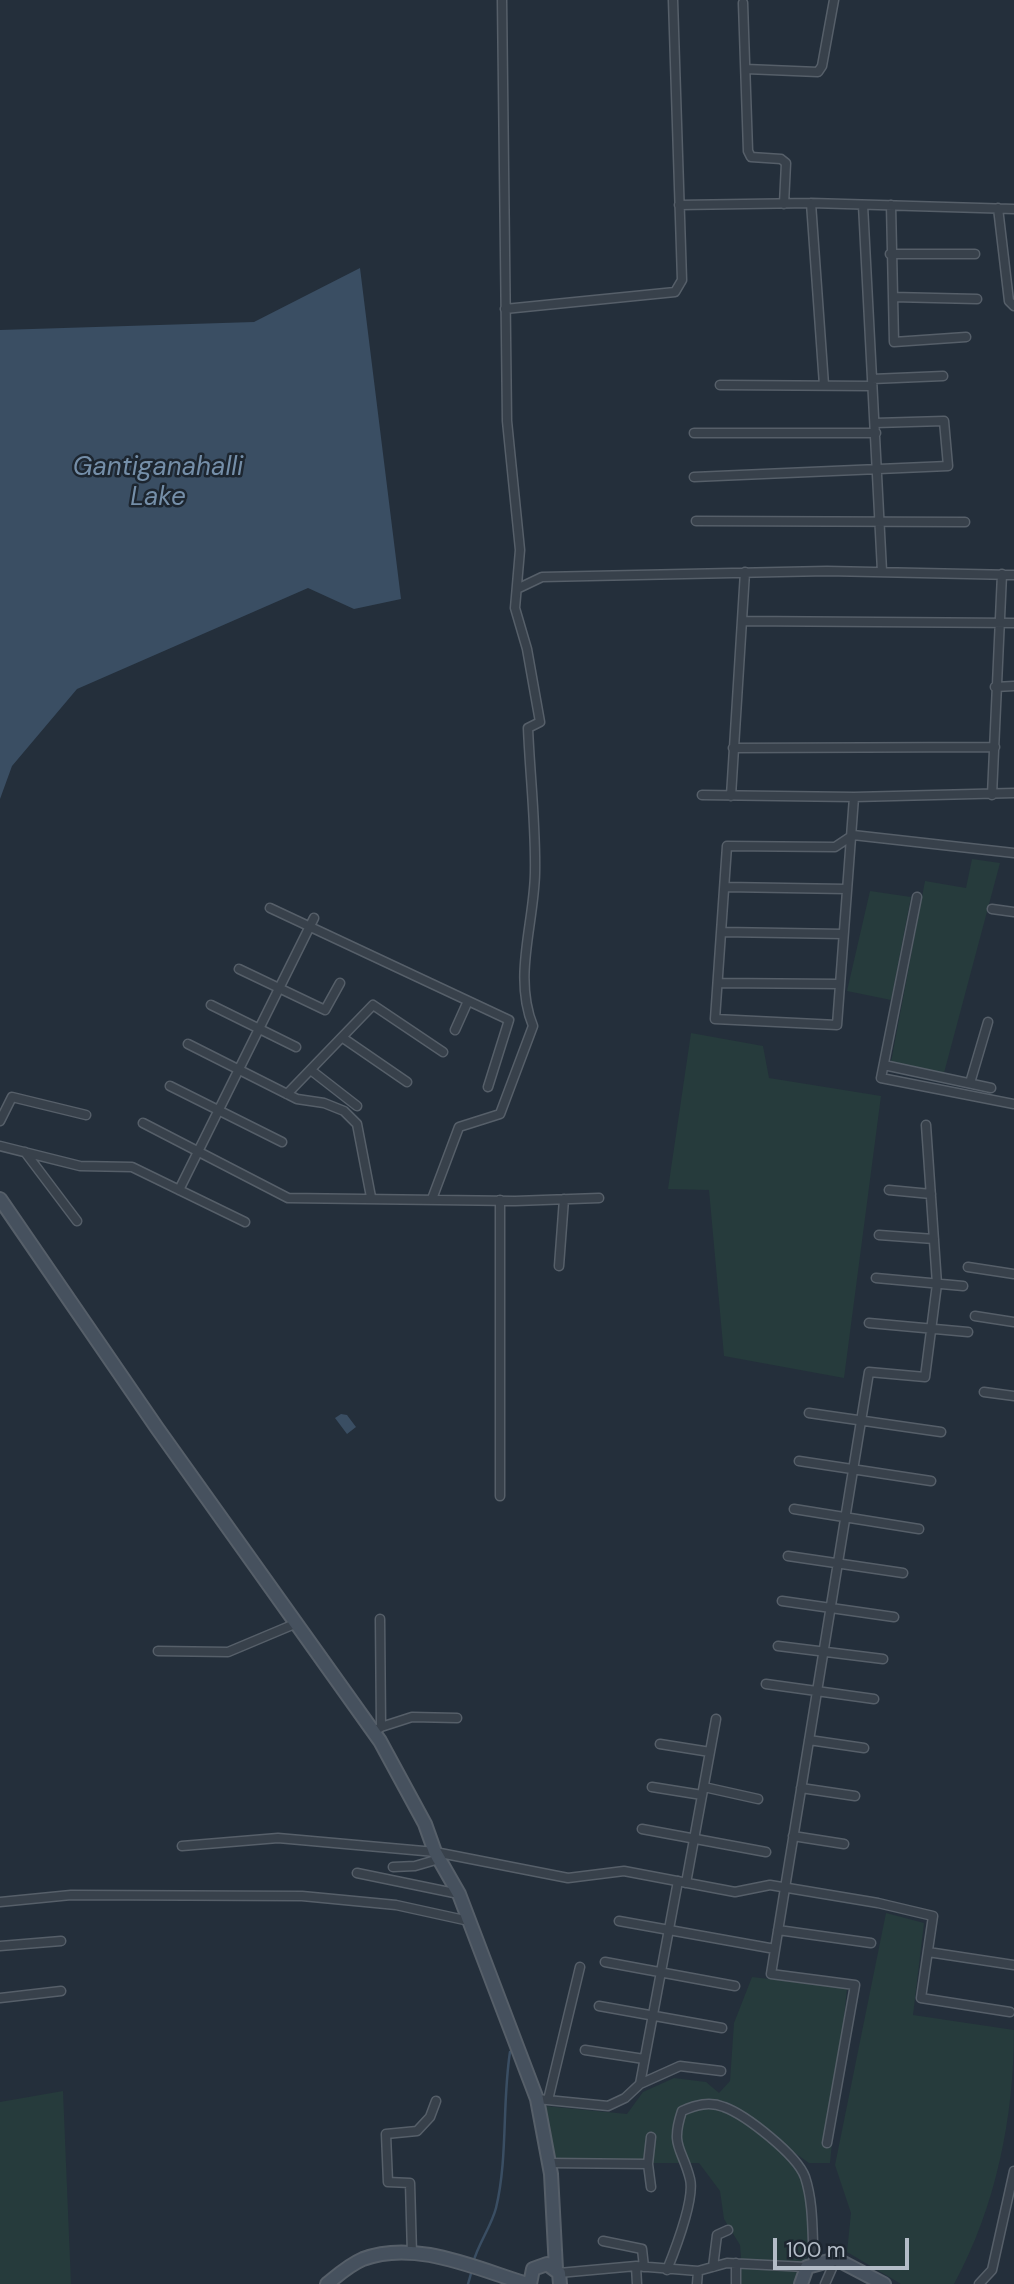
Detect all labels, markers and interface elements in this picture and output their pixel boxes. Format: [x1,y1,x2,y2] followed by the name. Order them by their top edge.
[73,452,243,514] water label: Gantiganahalli Lake
[776,2224,912,2268] scale bar
[786,2236,846,2264] text: 100 m

